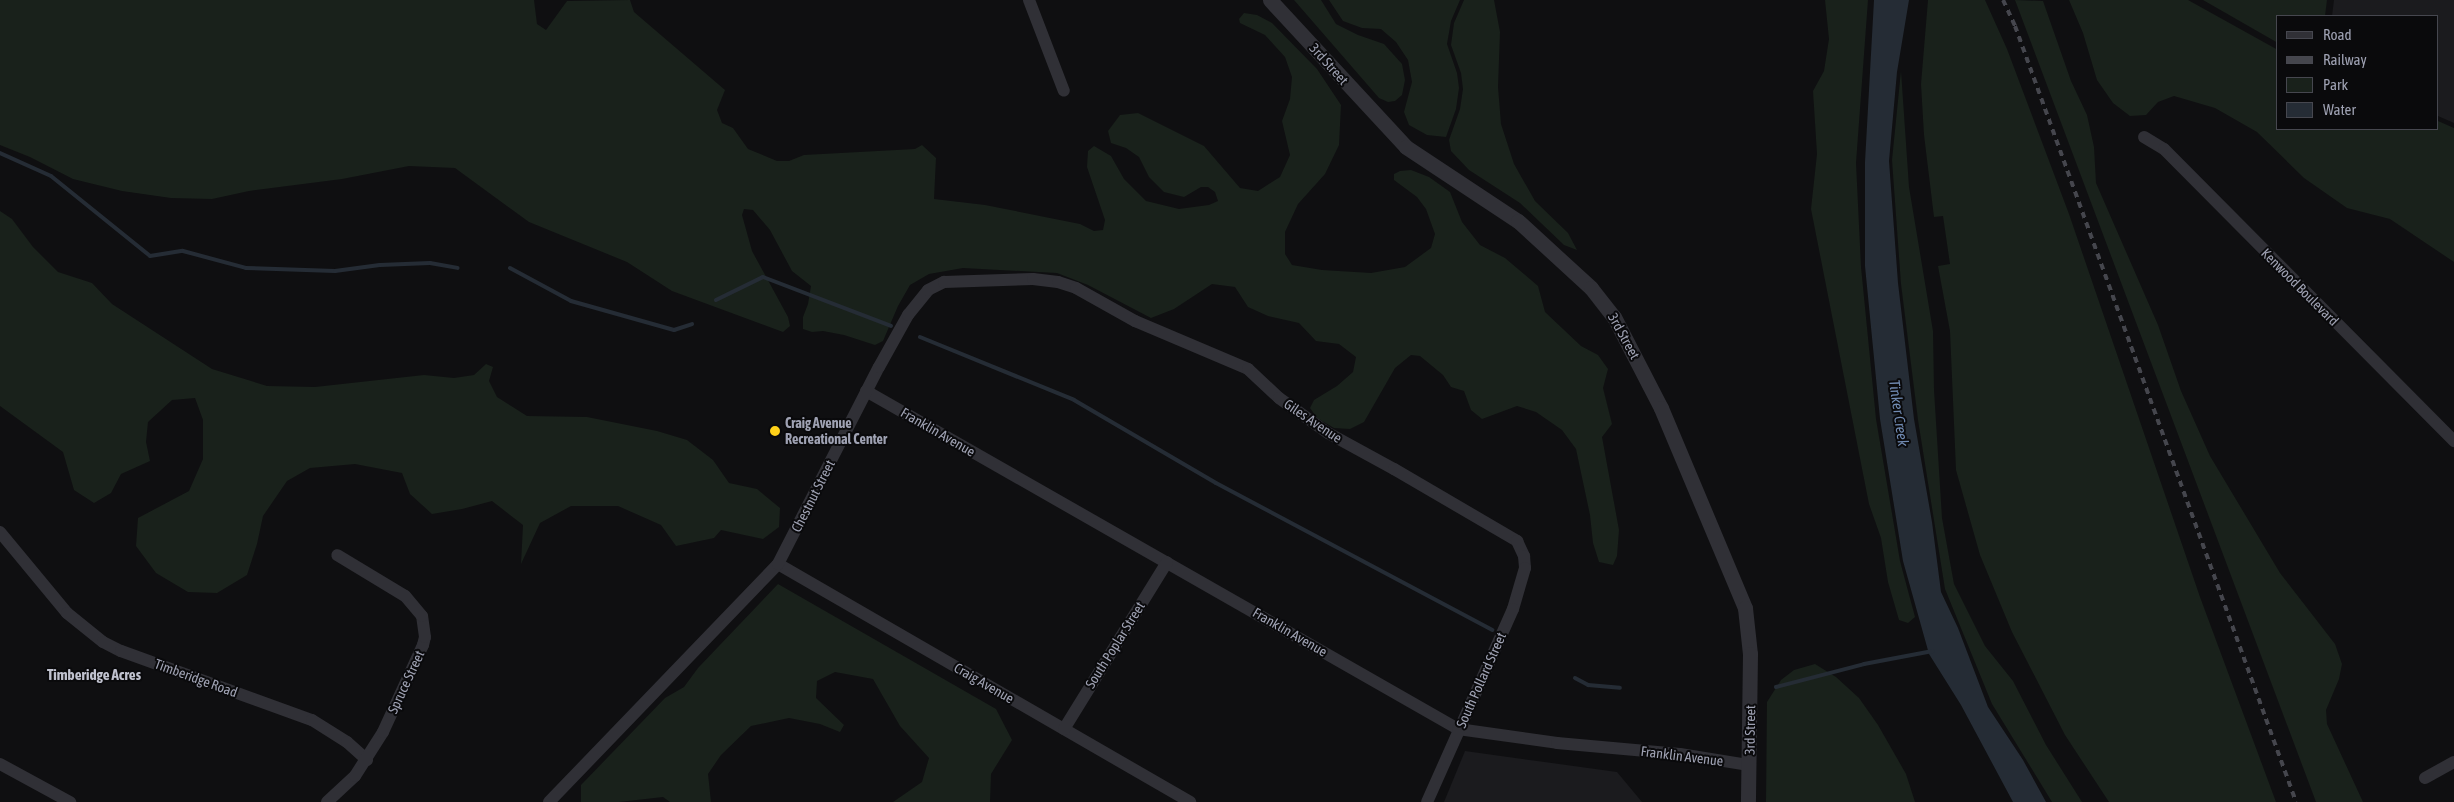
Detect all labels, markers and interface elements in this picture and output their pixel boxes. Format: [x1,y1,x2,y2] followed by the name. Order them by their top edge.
[2276,15,2439,130] legend
[2323,26,2352,43] text: Road
[1306,40,1352,88] street label: 3rd Street
[2323,51,2367,68] text: Railway
[2323,76,2348,93] text: Park
[2323,101,2356,118] text: Water
[2258,245,2342,329] street label: Kenwood Boulevard
[1605,310,1643,362] street label: 3rd Street
[1885,378,1913,448] water label: Tinker Creek
[1281,396,1345,446] street label: Giles Avenue
[898,404,978,460] street label: Franklin Avenue
[785,415,887,448] place label: Craig Avenue Recreational Center
[769,425,781,437] marker: Craig Avenue Recreational Center
[788,457,838,535] street label: Chestnut Street
[1082,599,1148,691] street label: South Poplar Street
[1250,604,1330,660] street label: Franklin Avenue
[1452,630,1510,730] street label: South Pollard Street
[384,648,428,716] street label: Spruce Street
[152,655,240,701] street label: Timberidge Road
[951,659,1017,707] street label: Craig Avenue
[47,666,141,684] district label: Timberidge Acres
[1741,705,1759,755] street label: 3rd Street
[1640,743,1724,769] street label: Franklin Avenue

